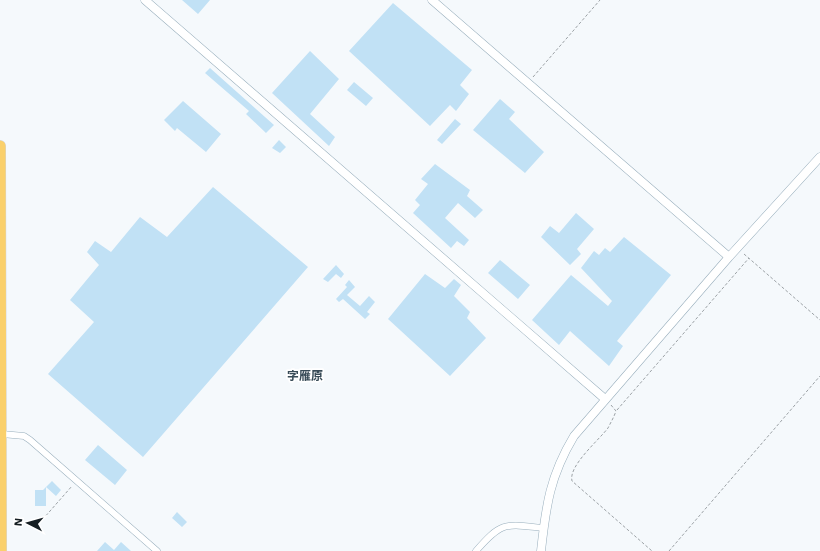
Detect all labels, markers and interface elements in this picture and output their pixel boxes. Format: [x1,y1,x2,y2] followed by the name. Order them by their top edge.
[287,369,323,383] district label: 字雁原
[8,503,48,543] north arrow
[12,517,25,527] text: N

